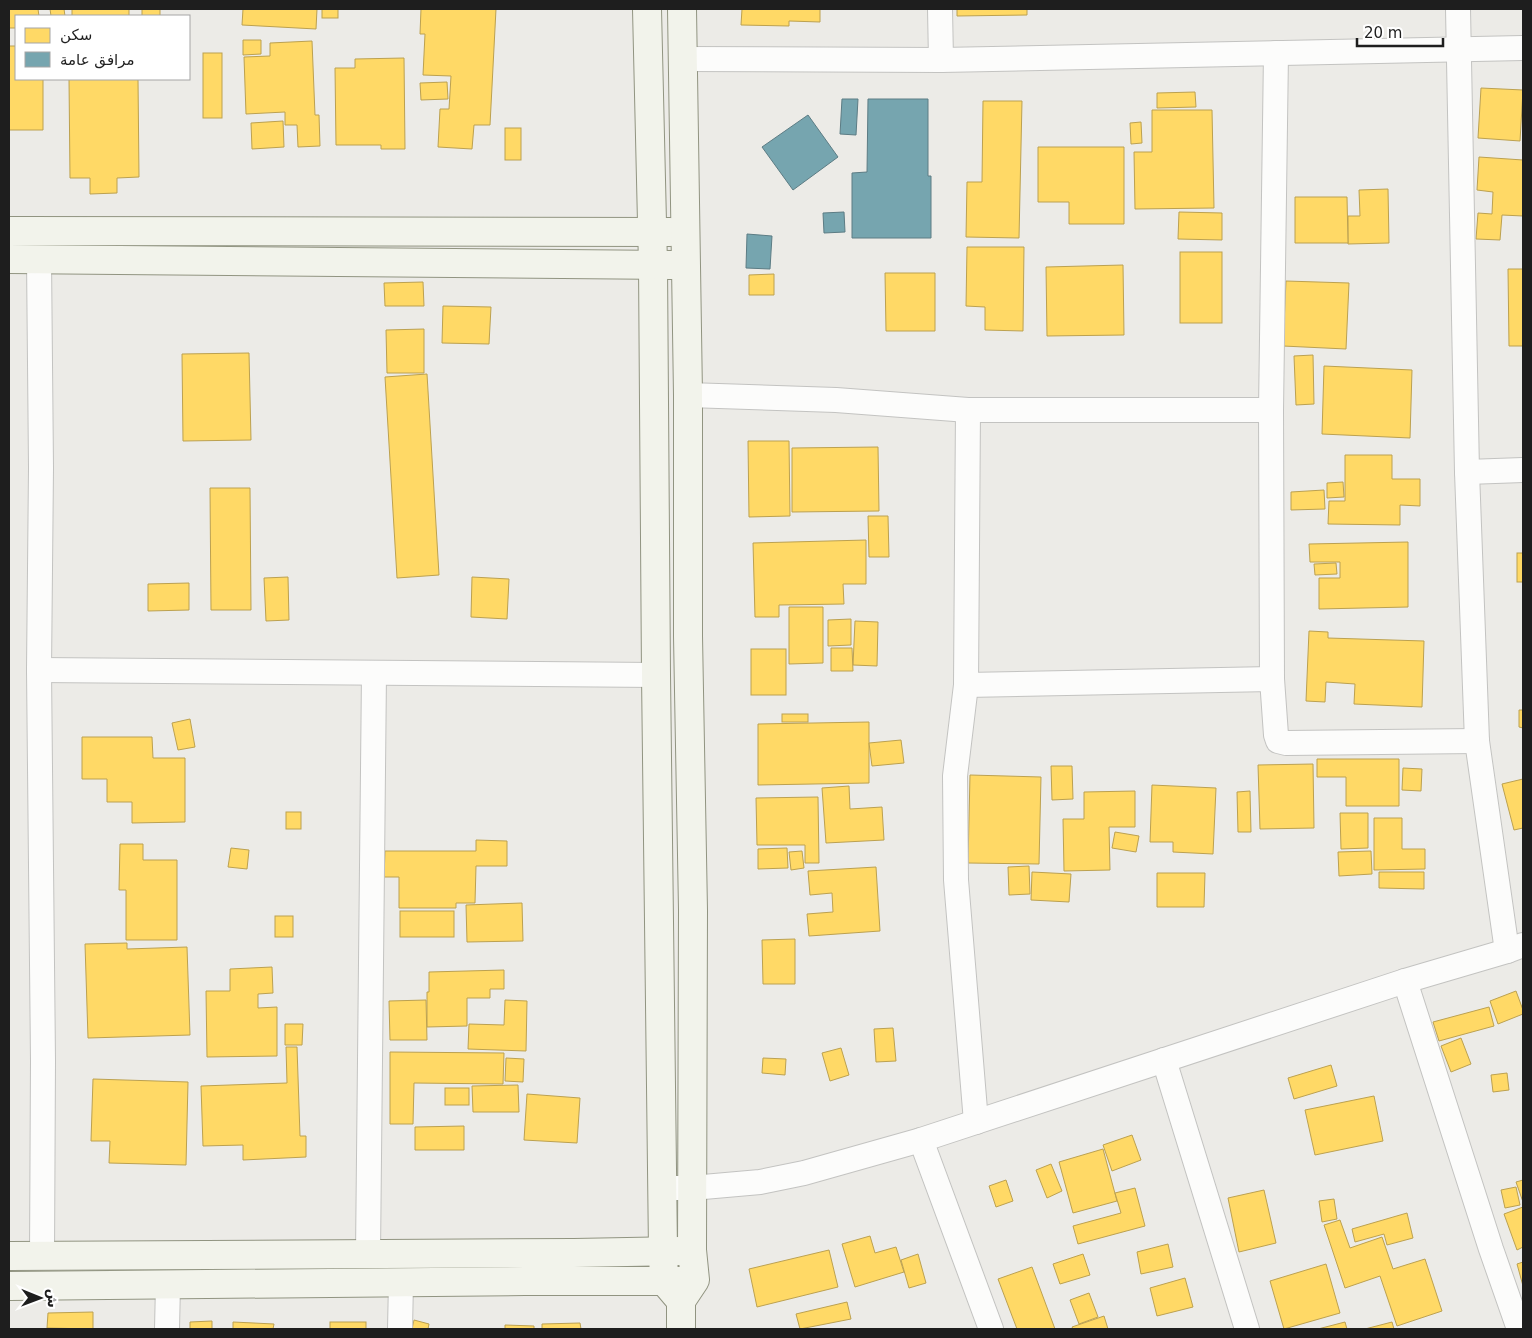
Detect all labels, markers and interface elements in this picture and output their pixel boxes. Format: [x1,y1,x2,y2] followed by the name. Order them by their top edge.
[15,15,190,80] legend
[1357,15,1443,47] scale bar
[1364,24,1402,42] text: 20 m
[60,26,92,44] text: سكن
[60,51,135,69] text: مرافق عامة
[15,1273,65,1323] north arrow
[45,1288,61,1308] text: ش

